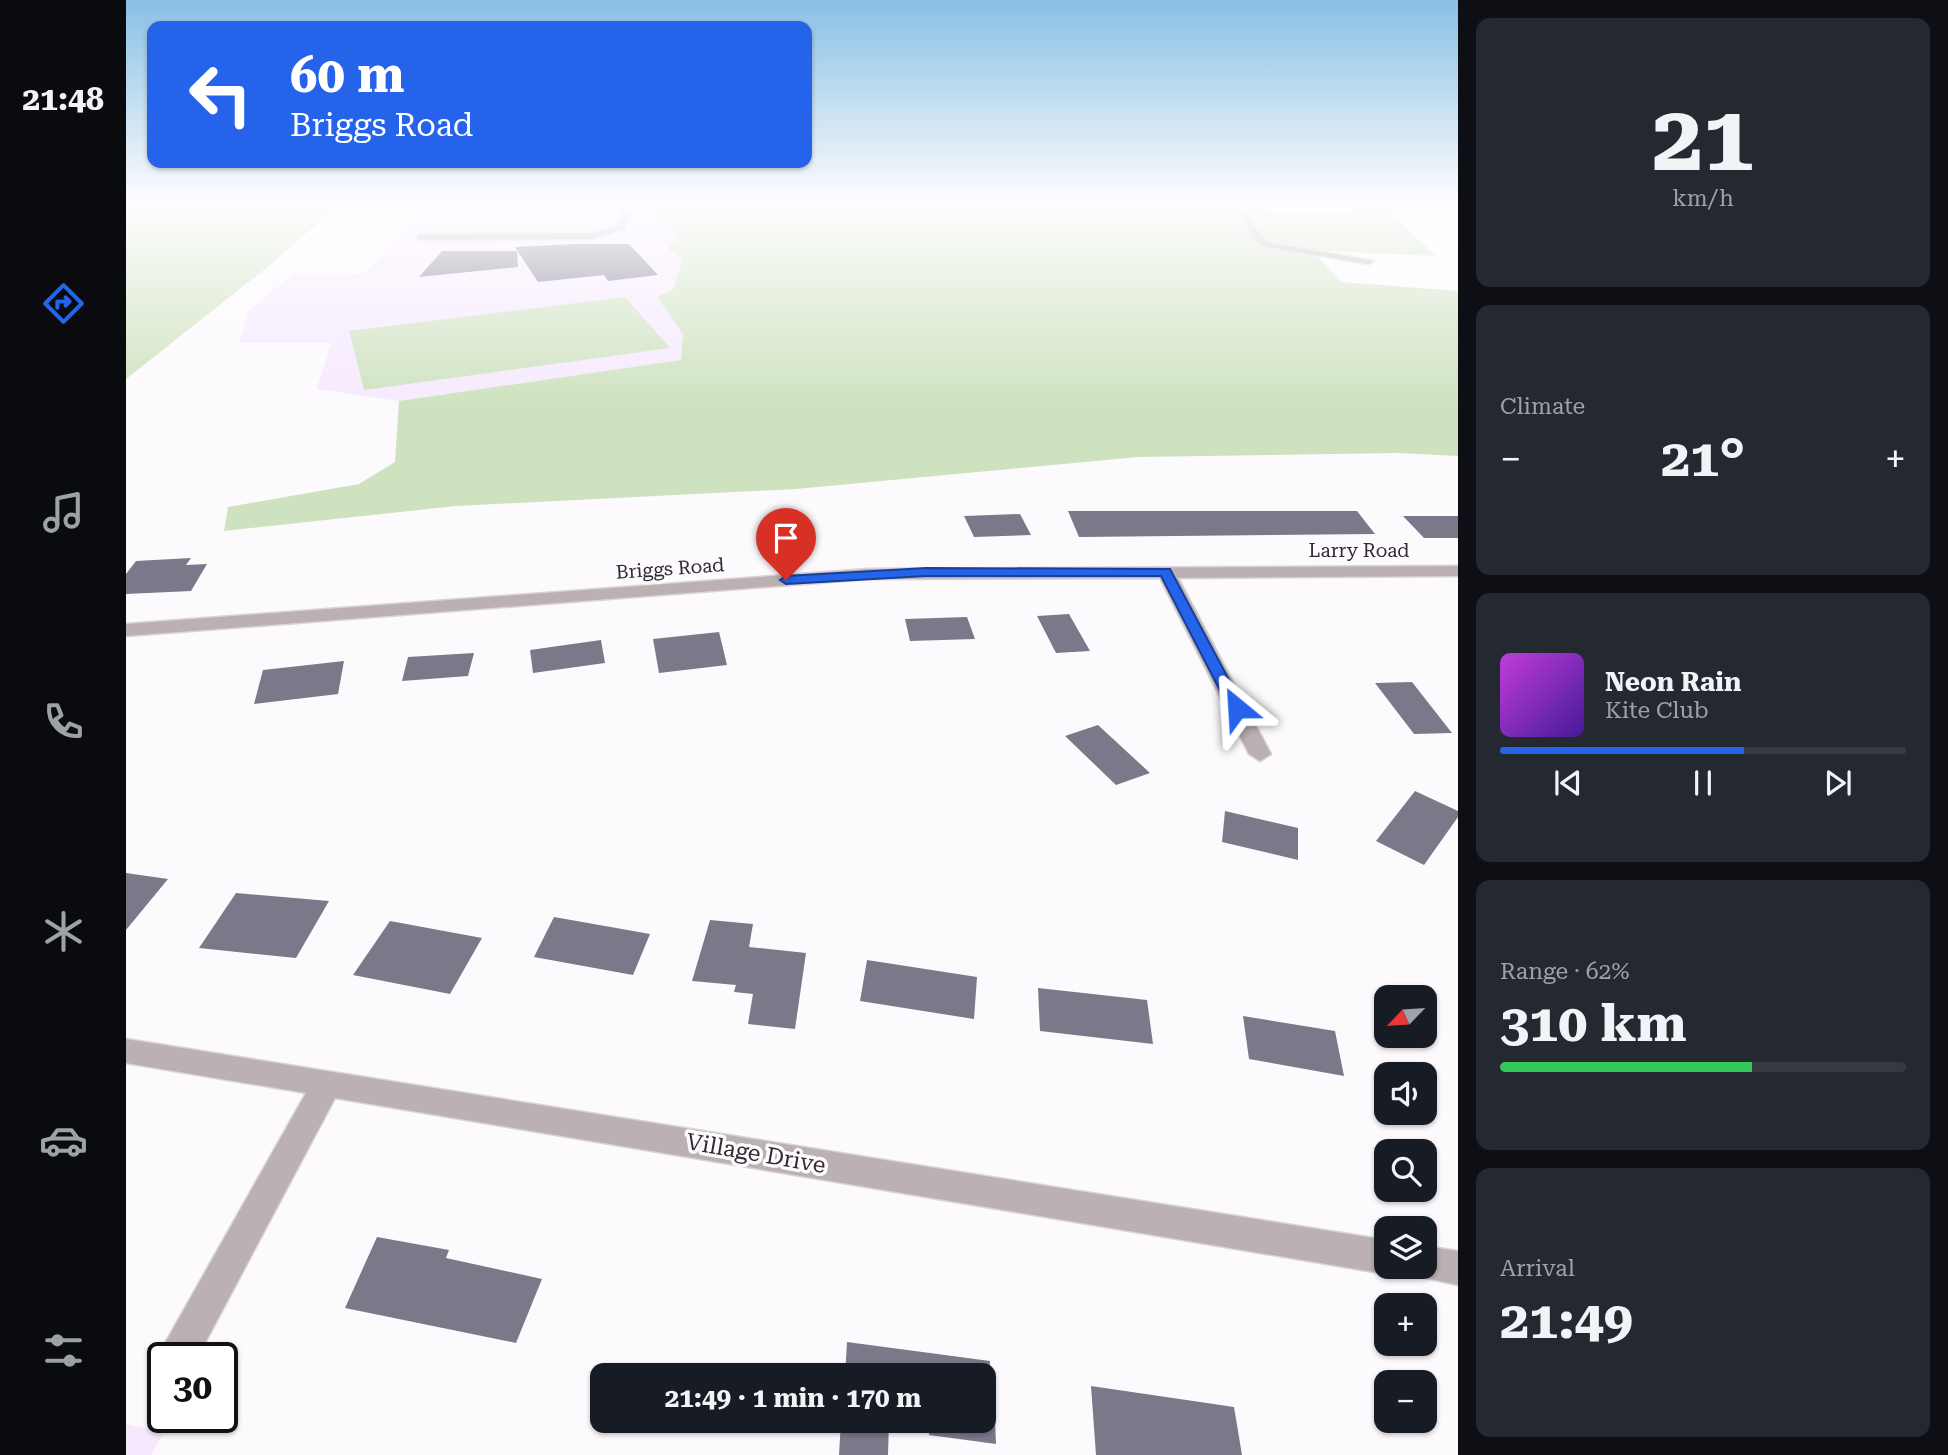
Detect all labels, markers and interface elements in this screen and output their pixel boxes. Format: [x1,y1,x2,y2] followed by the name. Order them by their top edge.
[290,47,405,104] text: 60 m
[175,49,266,140] icon: left
[22,80,104,118] text: 21:48
[1652,86,1754,192] text: 21
[290,106,473,144] text: Briggs Road
[1672,185,1734,212] text: km/h
[39,279,88,328] icon: directions
[1500,393,1585,420] text: Climate
[1661,428,1745,489] text: 21°
[1500,437,1521,481] text: −
[1885,437,1906,481] text: +
[39,488,88,537] icon: music
[756,508,816,580] pin
[767,519,805,557] icon: arrive
[1309,539,1409,562] street label: Larry Road
[615,553,725,584] street label: Briggs Road
[1605,667,1741,697] text: Neon Rain
[1200,671,1274,745] position arrow
[39,697,88,746] icon: phone
[1605,697,1709,724] text: Kite Club
[1549,764,1587,802] icon: previous
[1684,764,1722,802] icon: pause
[1819,764,1857,802] icon: next
[39,907,88,956] icon: climate
[1500,958,1629,985] text: Range · 62%
[1374,985,1437,1048] north arrow
[1374,985,1437,1433] map controls
[1500,993,1687,1054] text: 310 km
[1374,1062,1437,1125] button: sound
[39,1116,88,1165] icon: car
[684,1128,828,1179] street label: Village Drive
[1374,1139,1437,1202] button: search
[1374,1216,1437,1279] button: layers
[1500,1255,1575,1282] text: Arrival
[1500,1290,1633,1351] text: 21:49
[1374,1293,1437,1356] button: +
[39,1326,88,1375] icon: filters
[147,1342,238,1433] speed limit sign: 30
[1374,1370,1437,1433] button: −
[665,1383,921,1413] text: 21:49 · 1 min · 170 m

